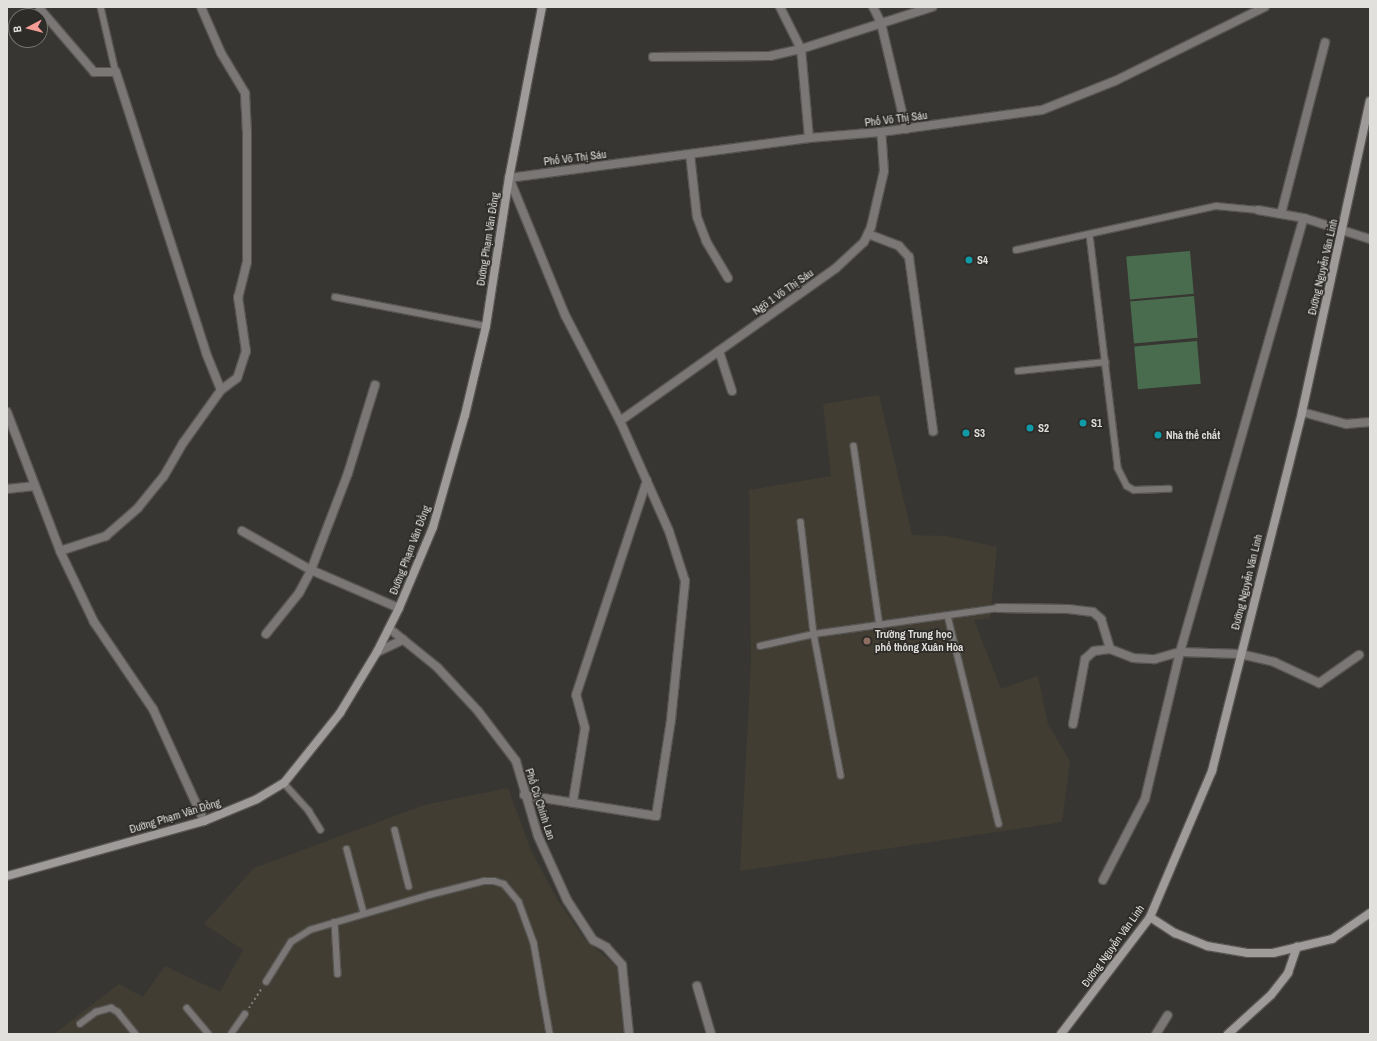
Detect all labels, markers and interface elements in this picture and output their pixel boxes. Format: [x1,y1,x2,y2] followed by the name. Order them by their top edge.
[8,8,48,48] north arrow
[10,25,24,33] text: B
[864,109,928,129] street label: Phố Võ Thị Sáu
[543,148,607,168] street label: Phố Võ Thị Sáu
[474,191,502,287] street label: Đường Phạm Văn Đồng
[1306,218,1340,316] street label: Đường Nguyễn Văn Linh
[977,253,988,267] place label: S4
[964,255,974,265] marker: S4
[750,266,816,318] street label: Ngõ 1 Võ Thị Sáu
[1091,416,1102,430] place label: S1
[1078,418,1088,428] marker: S1
[1038,421,1049,435] place label: S2
[1025,423,1035,433] marker: S2
[974,426,985,440] place label: S3
[961,428,971,438] marker: S3
[1166,428,1220,442] place label: Nhà thể chất
[1153,430,1163,440] marker: Nhà thể chất
[387,503,433,597] street label: Đường Phạm Văn Đồng
[1229,533,1265,631] street label: Đường Nguyễn Văn Linh
[875,628,963,654] place label: Trường Trung học phổ thông Xuân Hòa
[862,636,872,646] marker: Trường Trung học phổ thông Xuân Hòa
[522,767,558,841] street label: Phố Cù Chính Lan
[128,796,222,836] street label: Đường Phạm Văn Đồng
[1079,902,1147,990] street label: Đường Nguyễn Văn Linh

